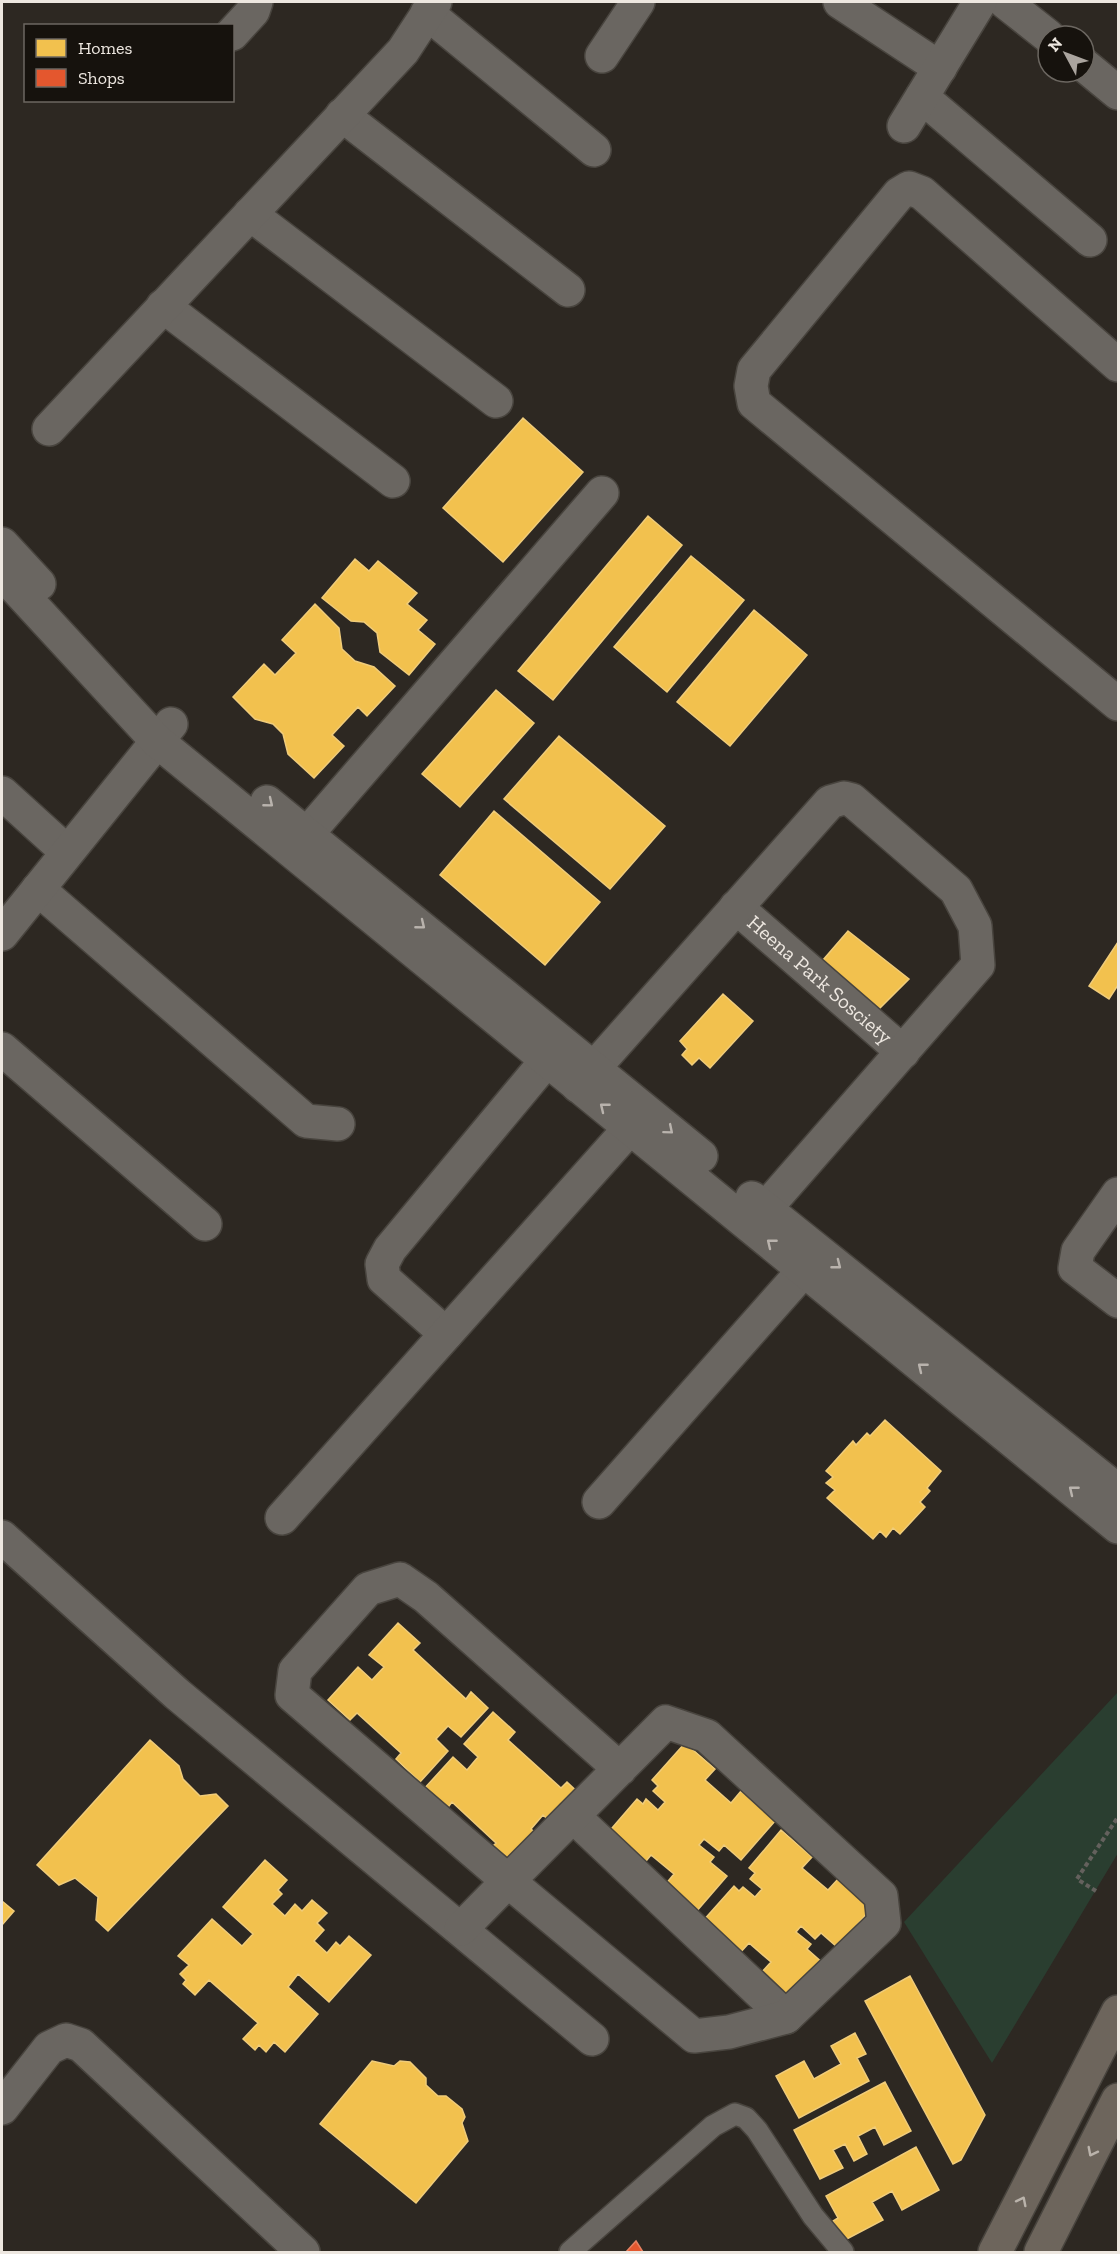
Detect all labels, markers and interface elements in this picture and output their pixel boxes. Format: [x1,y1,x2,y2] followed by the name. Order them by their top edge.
[24,24,234,102] legend
[1036,24,1096,84] north arrow
[1044,34,1066,55] text: N
[78,37,132,59] text: Homes
[78,67,125,89] text: Shops
[262,796,273,807] one-way arrow
[743,910,898,1049] street label: Heena Park Sosciety
[414,918,425,929] one-way arrow
[600,1103,611,1114] one-way arrow
[662,1122,673,1133] one-way arrow
[767,1240,778,1251] one-way arrow
[830,1258,841,1269] one-way arrow
[918,1363,929,1374] one-way arrow
[1069,1487,1080,1498] one-way arrow
[1088,2146,1099,2157] one-way arrow
[1015,2196,1027,2207] one-way arrow

